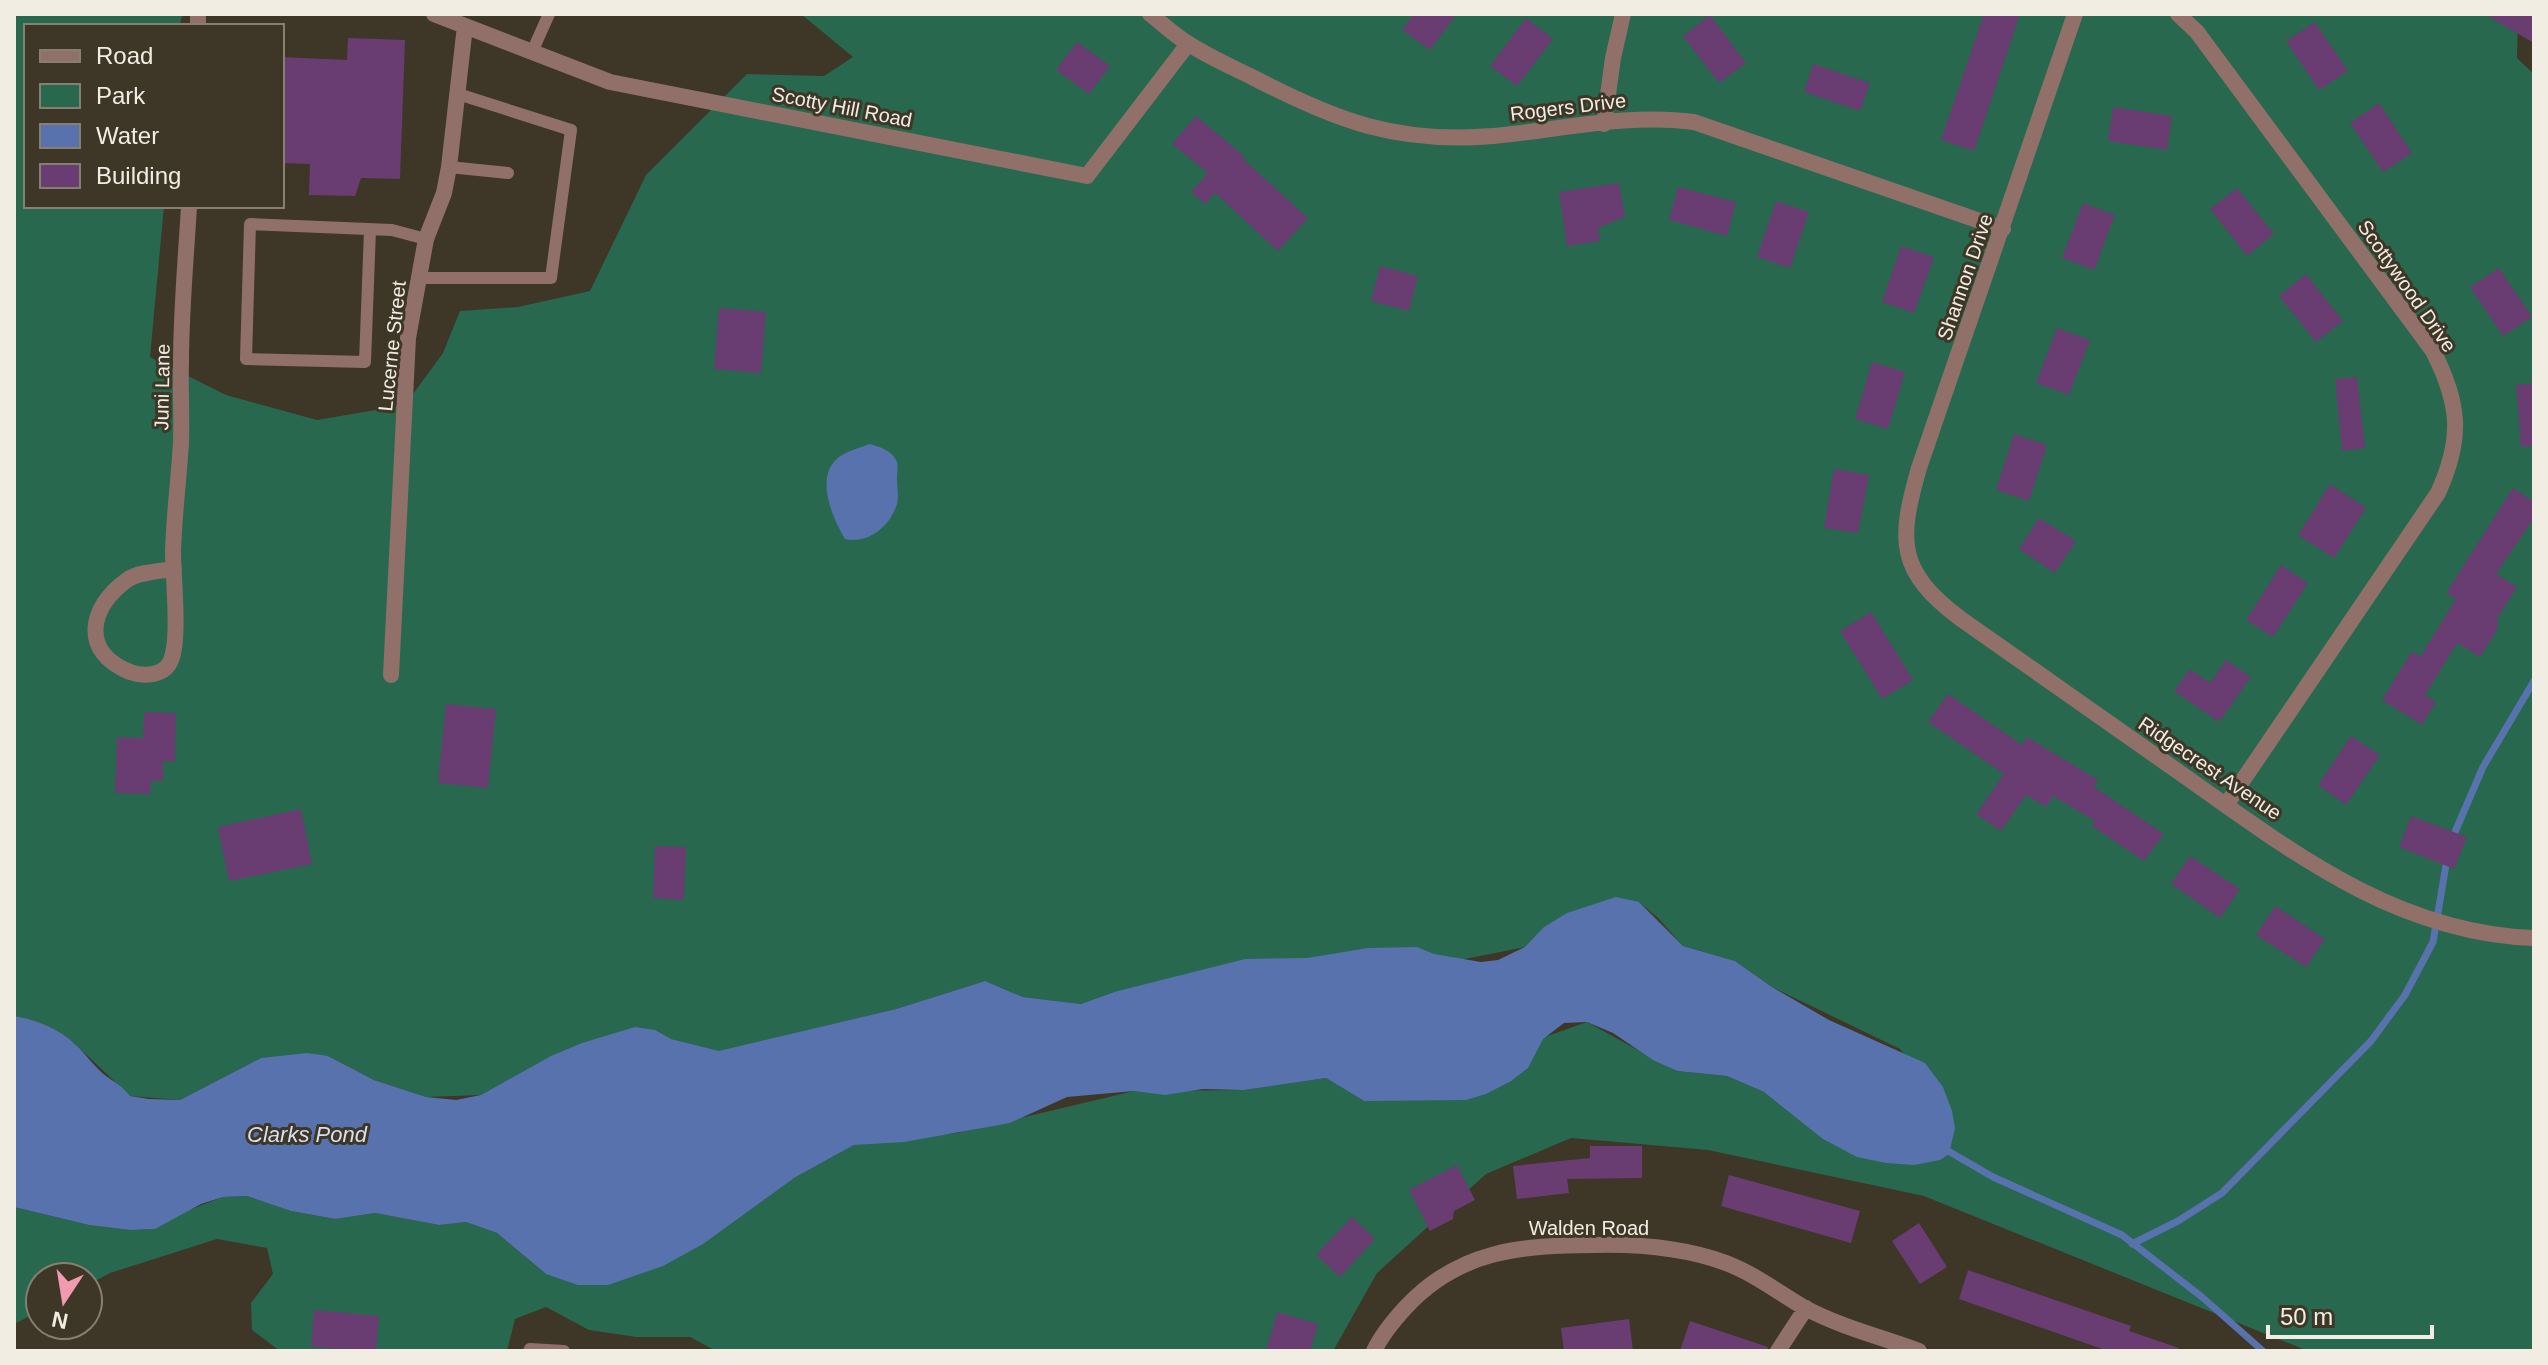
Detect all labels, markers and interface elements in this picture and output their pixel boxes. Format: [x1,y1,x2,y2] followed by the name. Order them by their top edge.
[24,24,284,208] legend
[96,42,153,69] text: Road
[96,82,146,109] text: Park
[770,83,914,131] street label: Scotty Hill Road
[1509,89,1627,125] street label: Rogers Drive
[96,122,159,149] text: Water
[96,162,181,189] text: Building
[1933,211,1997,343] street label: Shannon Drive
[2353,216,2461,356] street label: Scottywood Drive
[374,279,410,412] street label: Lucerne Street
[150,343,174,431] street label: Juni Lane
[2134,712,2286,824] street label: Ridgecrest Avenue
[247,1122,368,1147] water label: Clarks Pond
[1529,1217,1649,1239] street label: Walden Road
[24,1261,104,1341] north arrow
[2268,1289,2432,1339] scale bar
[2280,1303,2333,1330] text: 50 m
[50,1306,70,1334] text: N

